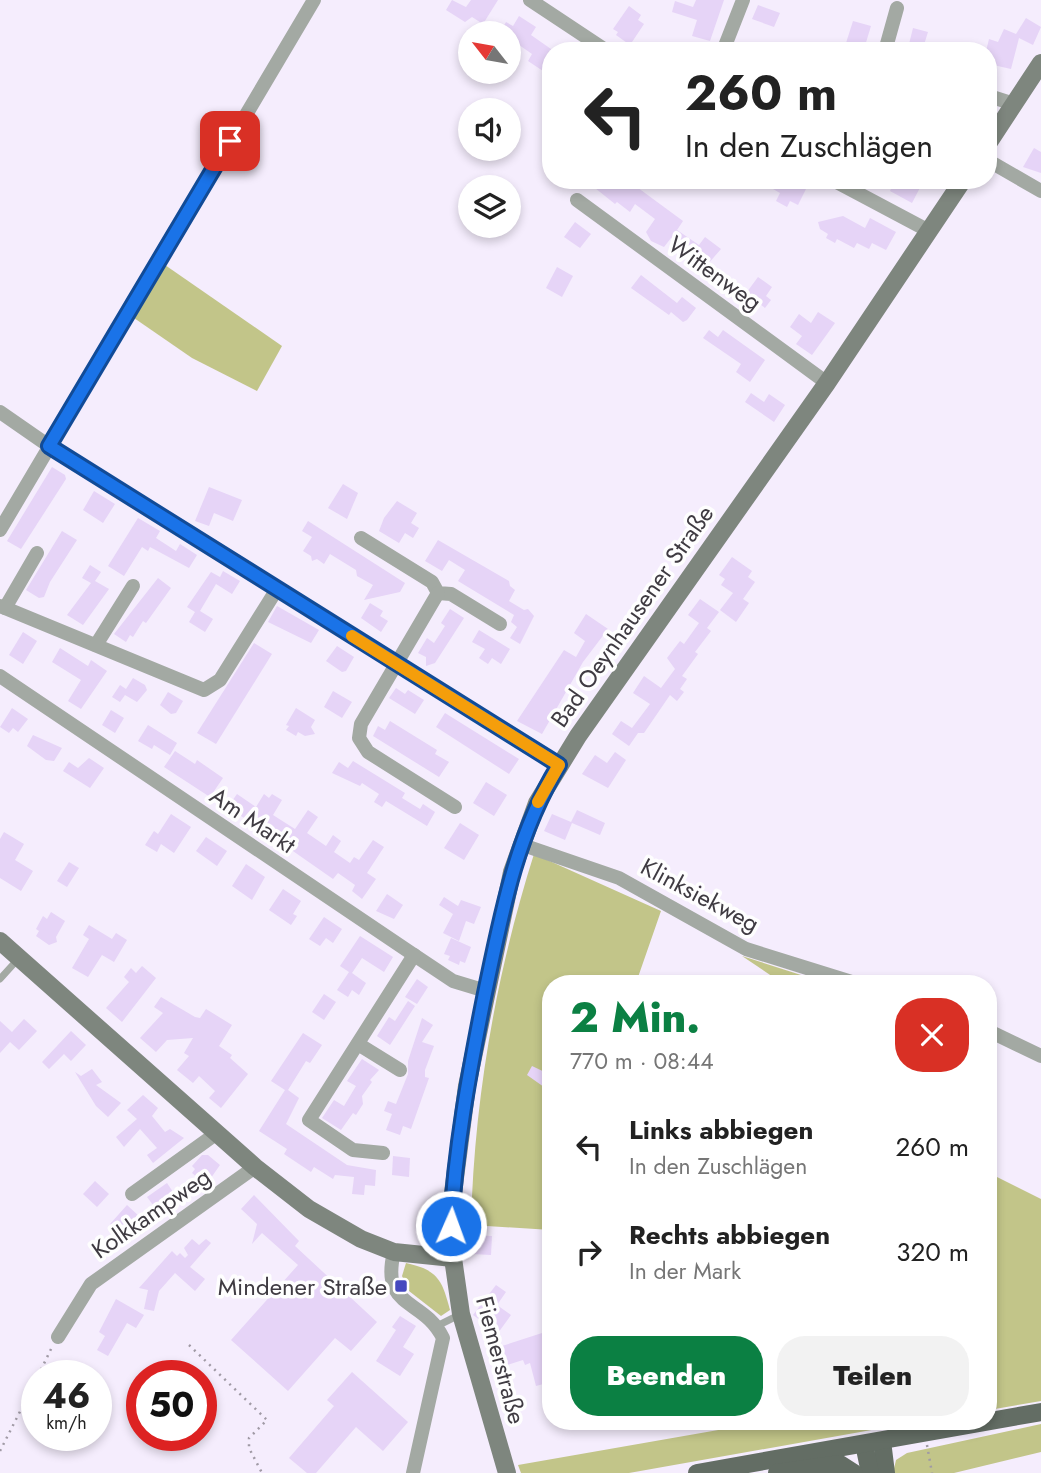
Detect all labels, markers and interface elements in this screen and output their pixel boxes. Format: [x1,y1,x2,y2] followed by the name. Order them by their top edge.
[458,21,522,84] north arrow
[458,21,521,238] map controls
[685,58,837,128] text: 260 m
[570,70,661,161] icon: left
[458,98,521,161] button: sound
[200,111,260,171] pin
[211,122,249,160] icon: arrive
[685,123,933,169] text: In den Zuschlägen
[458,175,521,238] button: layers
[661,227,769,319] street label: Wittenweg
[542,498,722,734] street label: Bad Oeynhausener Straße
[203,778,303,862] street label: Am Markt
[635,849,765,941] street label: Klinksiekweg
[570,987,700,1048] text: 2 Min.
[895,998,969,1072] button: close
[570,1044,714,1078] text: 770 m · 08:44
[629,1111,813,1149] text: Links abbiegen
[570,1128,608,1166] icon: left
[896,1128,969,1166] text: 260 m
[629,1149,807,1183] text: In den Zuschlägen
[84,1159,218,1267] street label: Kolkkampweg
[414,1189,488,1263] position arrow
[629,1216,830,1254] text: Rechts abbiegen
[570,1233,608,1271] icon: right
[896,1233,969,1271] text: 320 m
[629,1254,741,1288] text: In der Mark
[218,1269,387,1304] place label: Mindener Straße
[393,1278,409,1294] marker: Mindener Straße
[467,1292,535,1428] street label: Fiemerstraße
[570,1336,763,1416] button: Beenden
[777,1336,969,1416] button: Teilen
[126,1360,217,1451] speed limit sign: 50
[43,1371,90,1421] text: 46
[46,1410,87,1436] text: km/h

